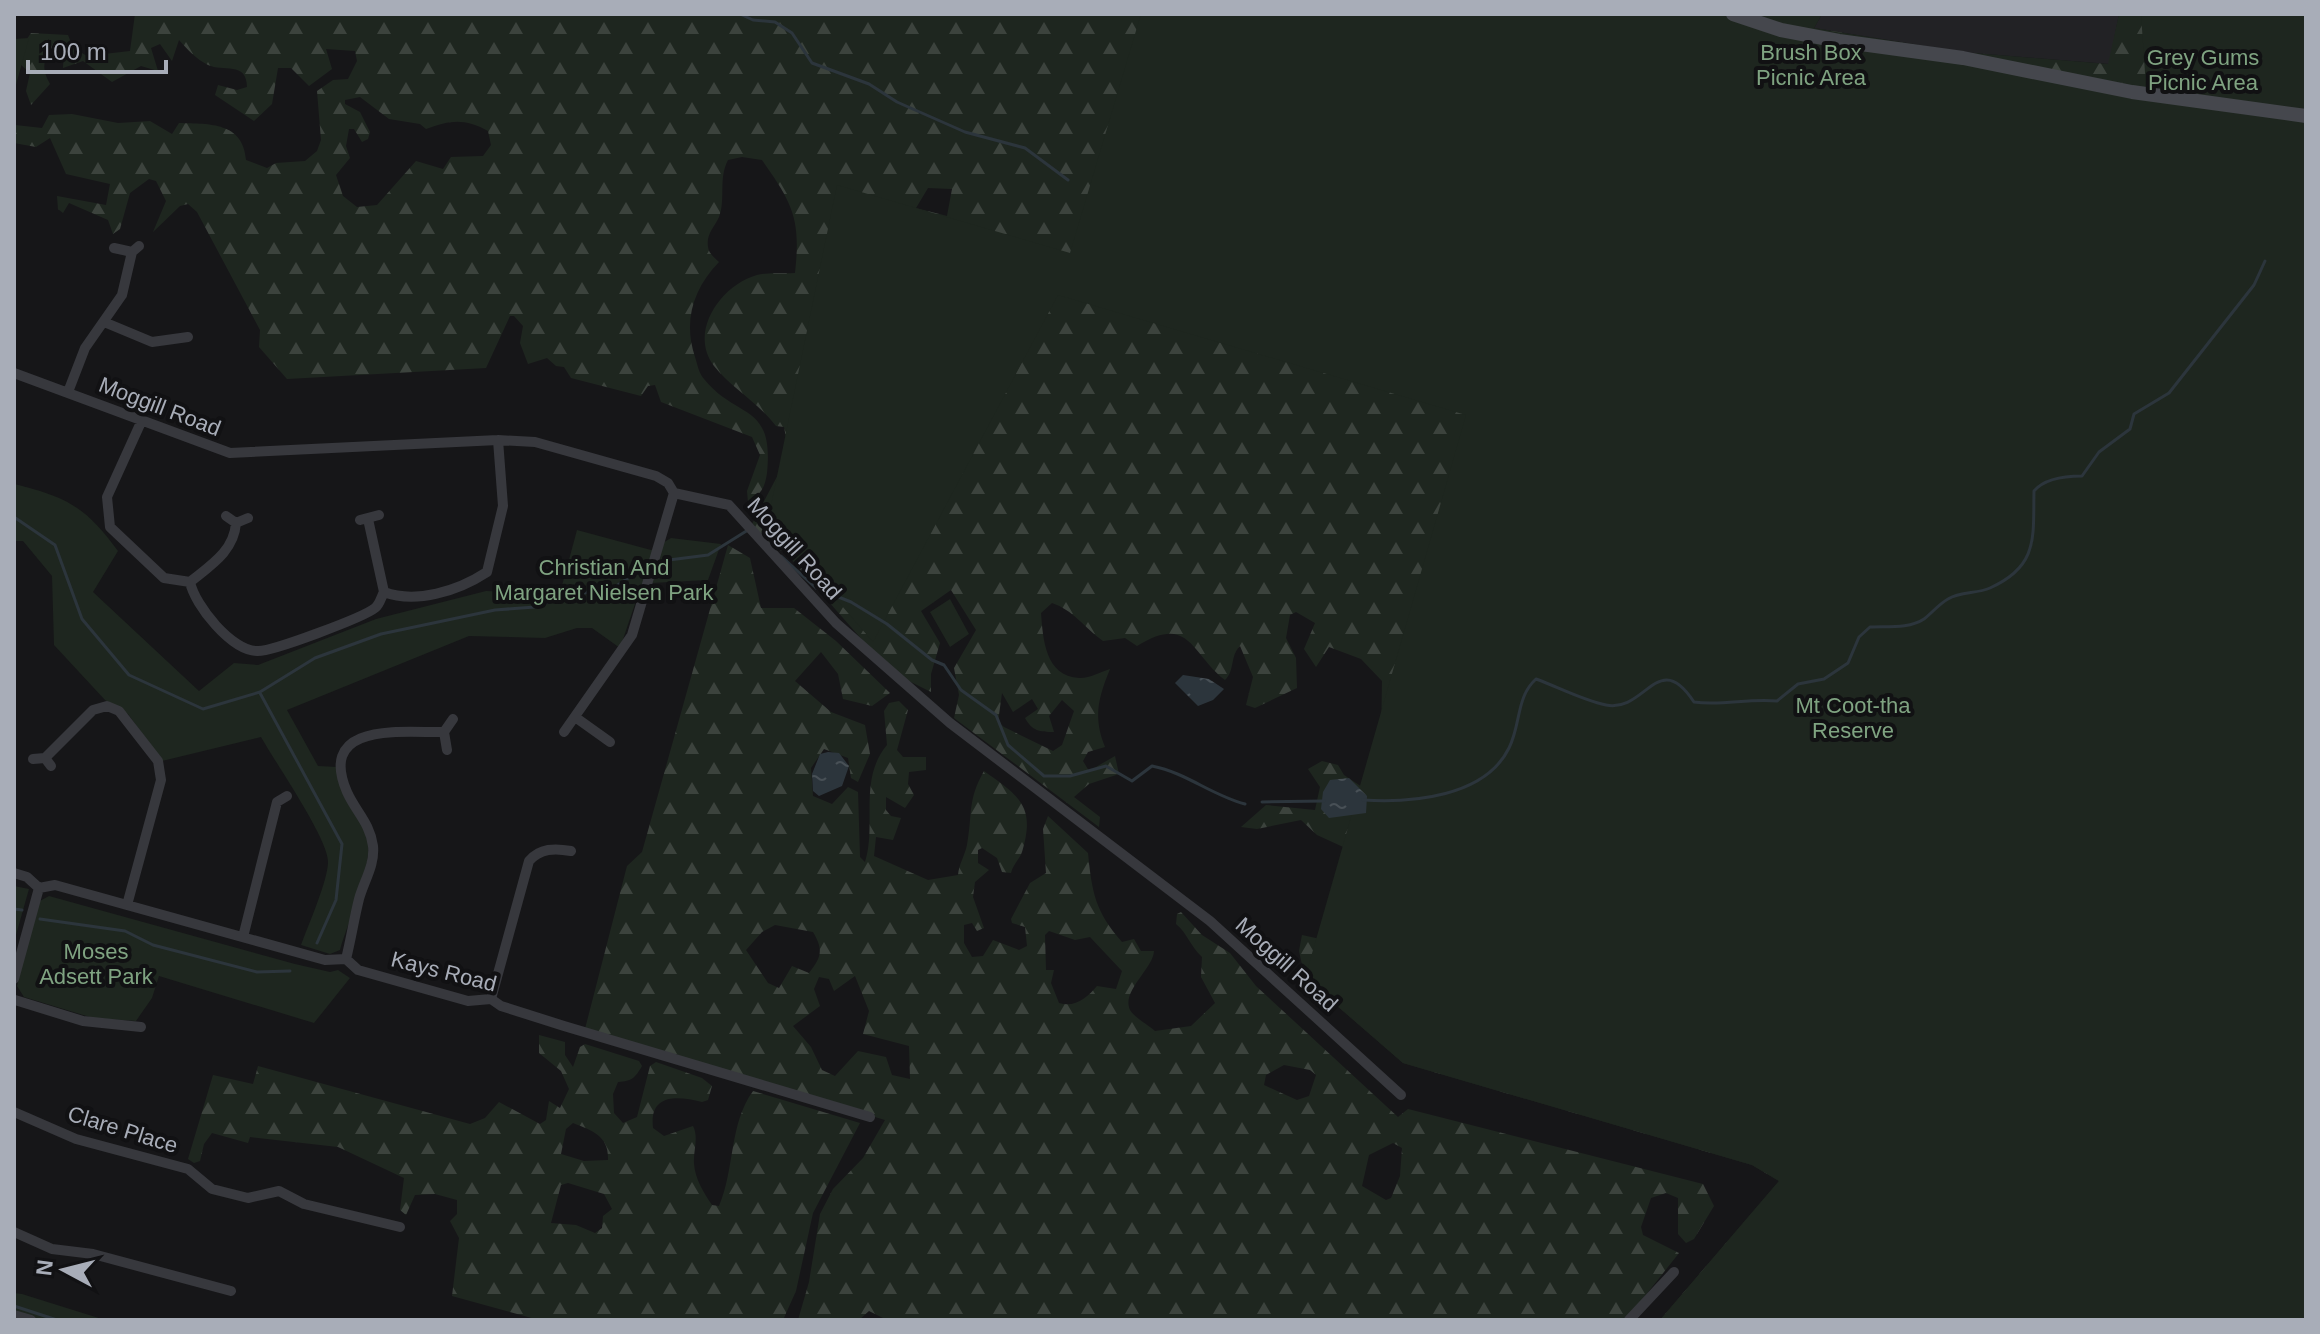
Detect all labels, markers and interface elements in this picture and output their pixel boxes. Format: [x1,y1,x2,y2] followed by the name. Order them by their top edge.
[28,24,166,74] scale bar
[40,38,107,65] text: 100 m
[1756,40,1867,90] park label: Brush Box Picnic Area
[2147,45,2259,95] park label: Grey Gums Picnic Area
[95,372,224,441] street label: Moggill Road
[742,492,847,604] street label: Moggill Road
[495,555,714,605] park label: Christian And Margaret Nielsen Park
[1796,693,1911,743] park label: Mt Coot-tha Reserve
[1231,912,1343,1017] street label: Moggill Road
[39,939,154,989] park label: Moses Adsett Park
[389,946,499,997] street label: Kays Road
[65,1101,181,1158] street label: Clare Place
[24,1230,104,1310] north arrow
[31,1258,58,1277] text: N

